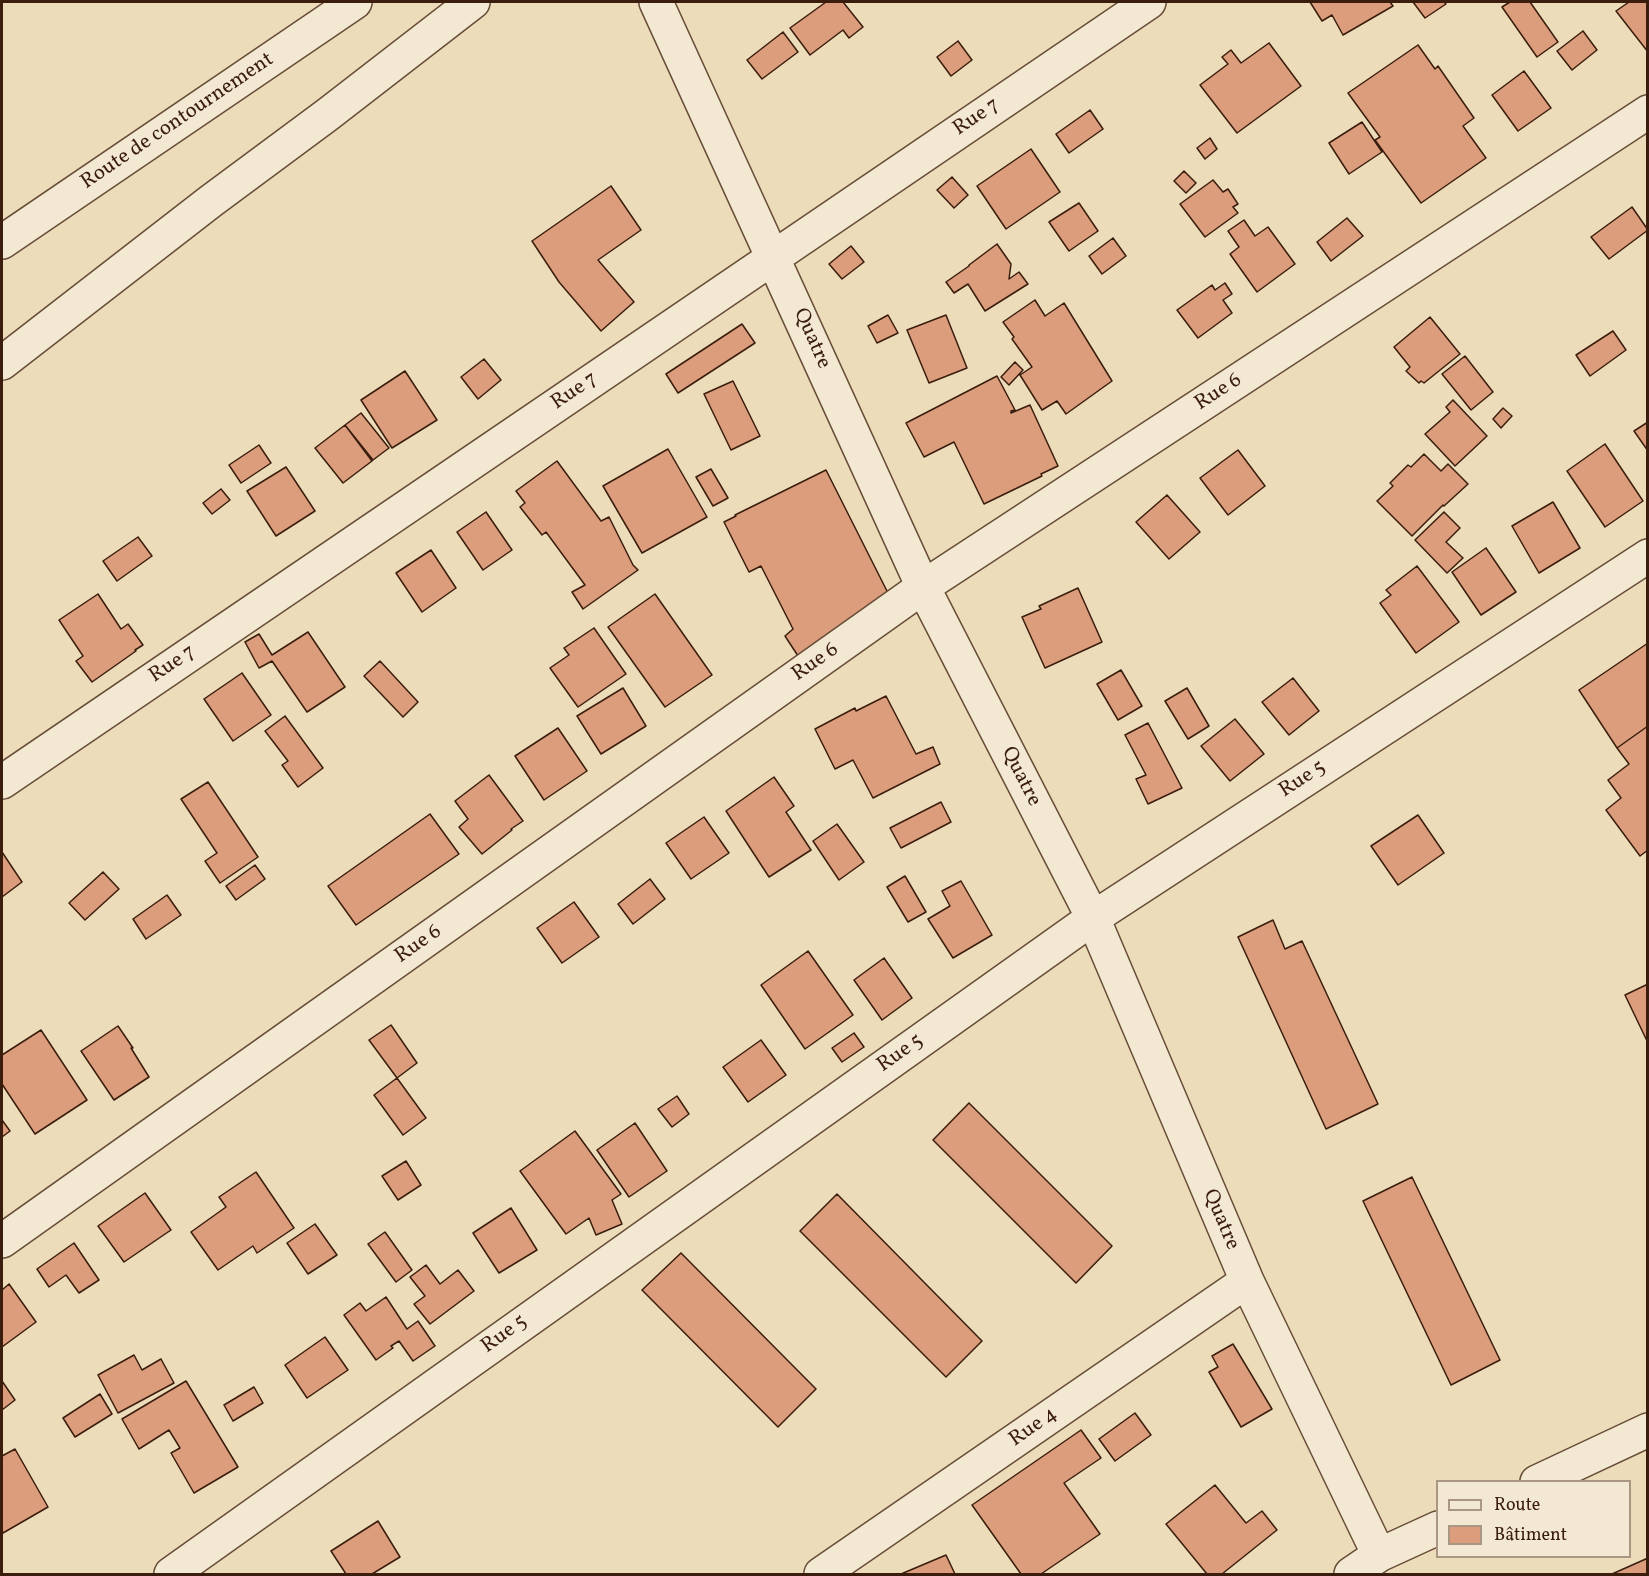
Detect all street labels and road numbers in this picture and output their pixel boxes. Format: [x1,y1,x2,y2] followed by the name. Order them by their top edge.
[77,48,279,196] street label: Route de contournement
[949,93,1005,143] street label: Rue 7
[787,305,835,373] street label: Quatre
[547,367,603,417] street label: Rue 7
[1191,369,1247,417] street label: Rue 6
[788,638,844,688] street label: Rue 6
[145,640,201,690] street label: Rue 7
[994,743,1046,811] street label: Quatre
[1275,756,1331,804] street label: Rue 5
[391,920,447,970] street label: Rue 6
[873,1029,929,1079] street label: Rue 5
[1196,1186,1244,1254] street label: Quatre
[477,1310,533,1360] street label: Rue 5
[1005,1403,1063,1453] street label: Rue 4

